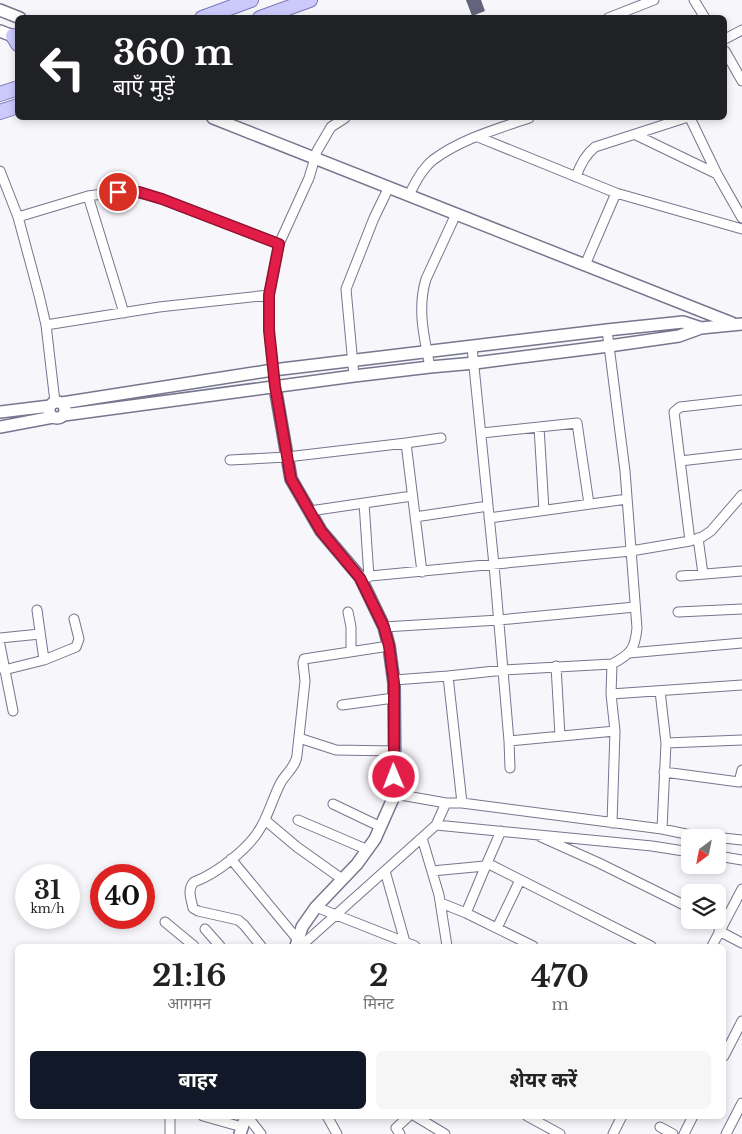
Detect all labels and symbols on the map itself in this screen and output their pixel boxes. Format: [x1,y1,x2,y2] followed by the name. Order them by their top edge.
[97,171,139,213] pin
[367,750,419,802] position arrow
[681,829,726,874] north arrow
[90,864,155,929] speed limit sign: 40

